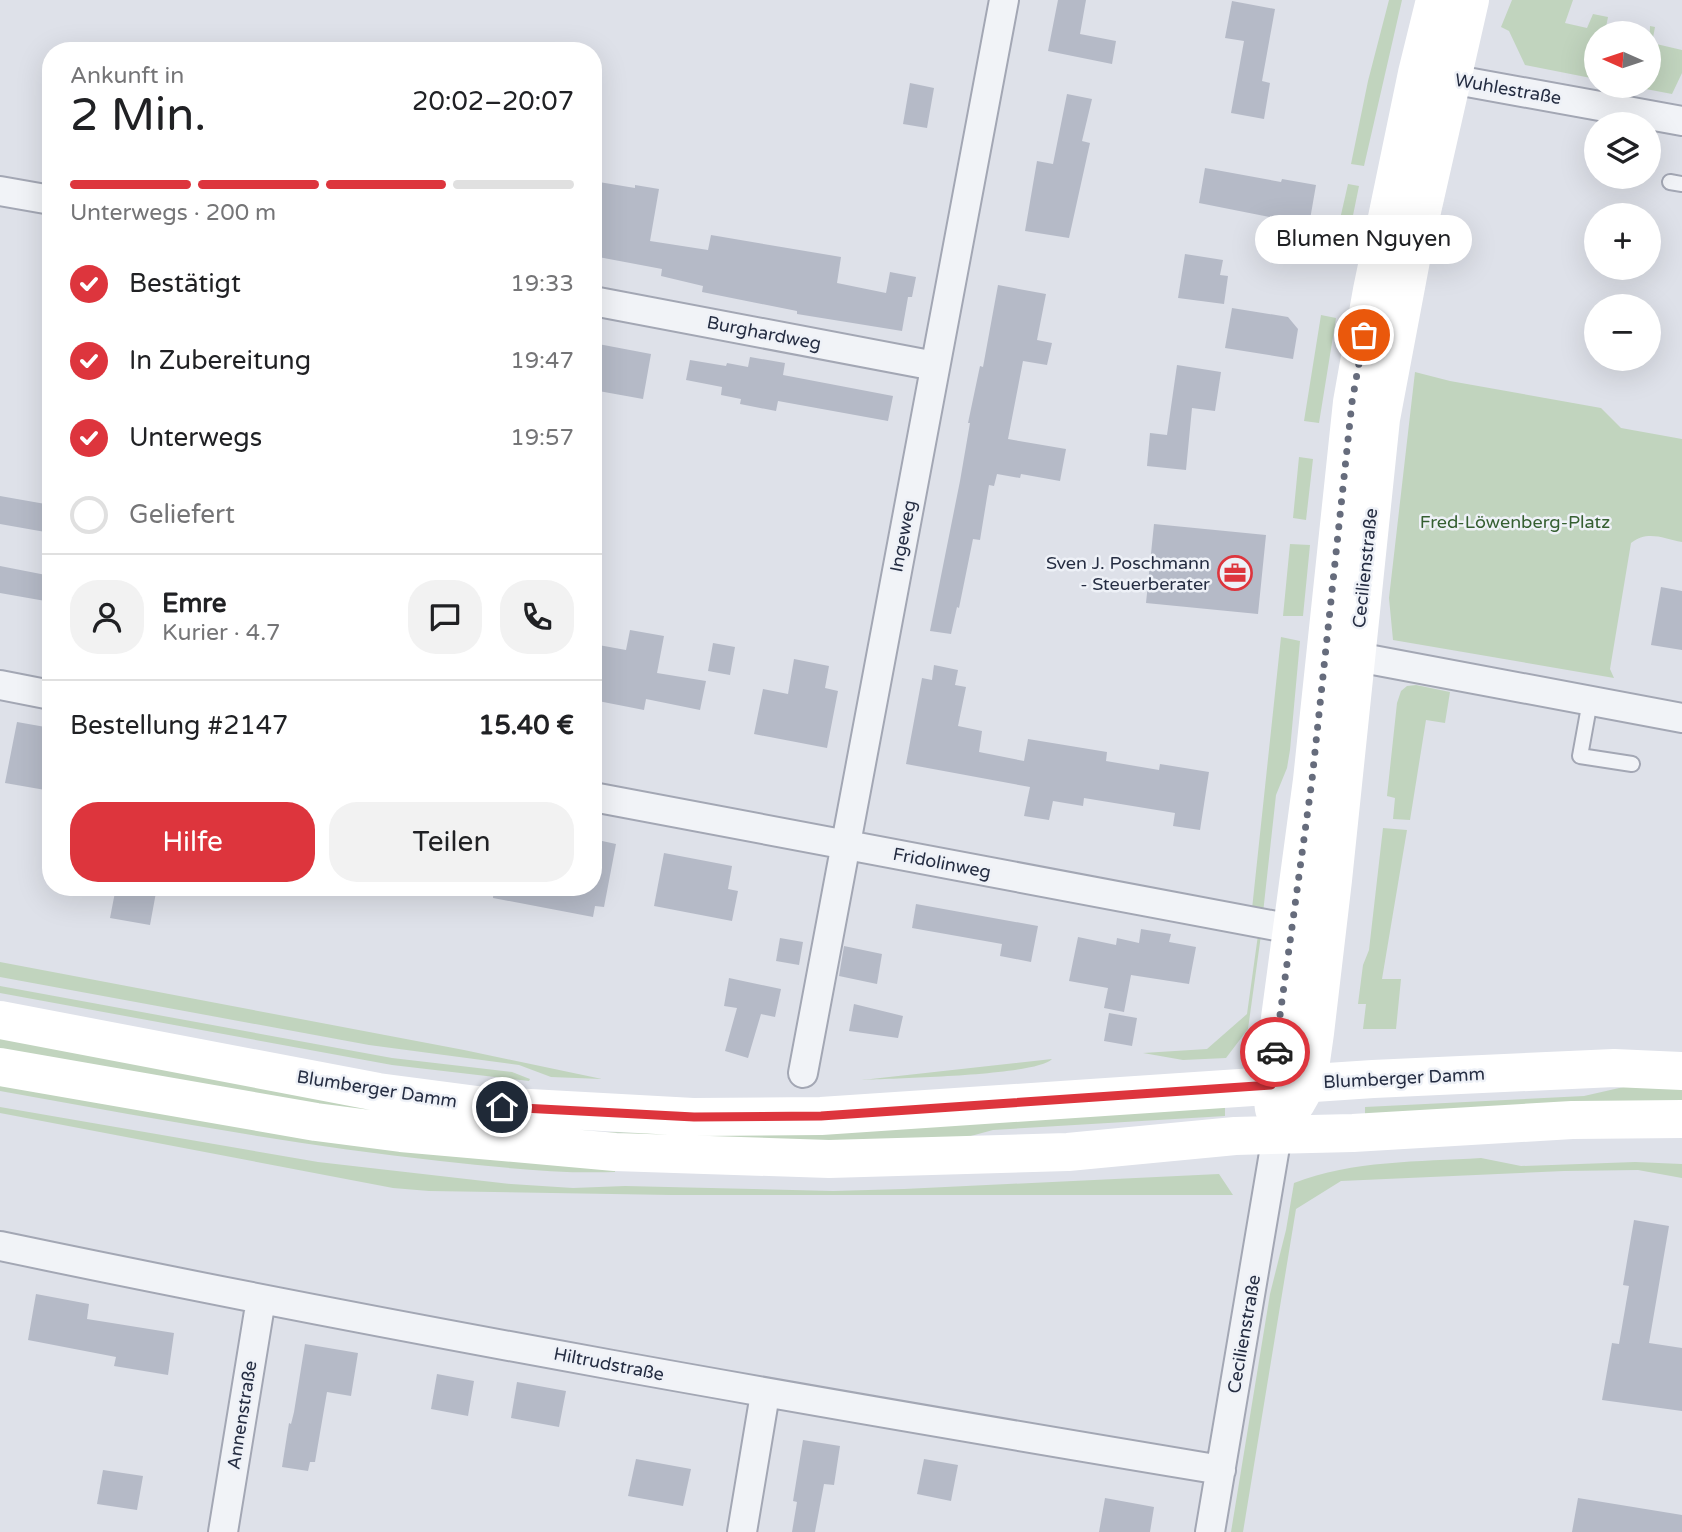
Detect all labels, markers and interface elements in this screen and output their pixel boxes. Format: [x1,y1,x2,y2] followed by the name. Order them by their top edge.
[1584,21,1661,98] north arrow
[1584,21,1661,371] map controls
[70,62,184,90] text: Ankunft in
[1453,69,1563,109] street label: Wuhlestraße
[412,86,574,117] text: 20:02–20:07
[70,88,206,143] text: 2 Min.
[1584,112,1661,189] button: layers
[70,199,276,227] text: Unterwegs · 200 m
[1584,203,1661,280] button: +
[1256,216,1472,265] callout: Blumen Nguyen
[1276,225,1451,253] text: Blumen Nguyen
[70,265,108,303] icon: check
[129,268,241,299] text: Bestätigt
[510,270,574,298] text: 19:33
[1584,294,1661,371] button: −
[1334,305,1394,365] pin
[705,311,823,355] street label: Burghardweg
[1345,316,1383,354] icon: bag
[70,342,108,380] icon: check
[129,345,311,376] text: In Zubereitung
[510,347,574,375] text: 19:47
[70,419,108,457] icon: check
[129,422,262,453] text: Unterwegs
[510,424,574,452] text: 19:57
[885,498,921,574] street label: Ingeweg
[129,499,235,530] text: Geliefert
[1348,507,1382,629] street label: Cecilienstraße
[1420,511,1610,533] park label: Fred-Löwenberg-Platz
[1046,552,1210,595] place label: Sven J. Poschmann - Steuerberater
[1216,554,1254,592] office icon: Sven J. Poschmann - Steuerberater
[70,580,144,654] button: person
[408,580,482,654] button: chat
[500,580,574,654] button: phone
[162,588,227,619] text: Emre
[162,619,280,647] text: Kurier · 4.7
[70,710,288,741] text: Bestellung #2147
[478,710,574,741] text: 15.40 €
[70,802,315,882] button: Hilfe
[329,802,574,882] button: Teilen
[891,843,993,883] street label: Fridolinweg
[1240,1017,1310,1087] courier
[1256,1033,1294,1071] icon: car
[1322,1063,1486,1093] street label: Blumberger Damm
[295,1065,459,1113] street label: Blumberger Damm
[472,1077,532,1137] pin
[483,1088,521,1126] icon: home
[1223,1273,1265,1395] street label: Cecilienstraße
[552,1343,666,1385] street label: Hiltrudstraße
[223,1359,261,1471] street label: Annenstraße

